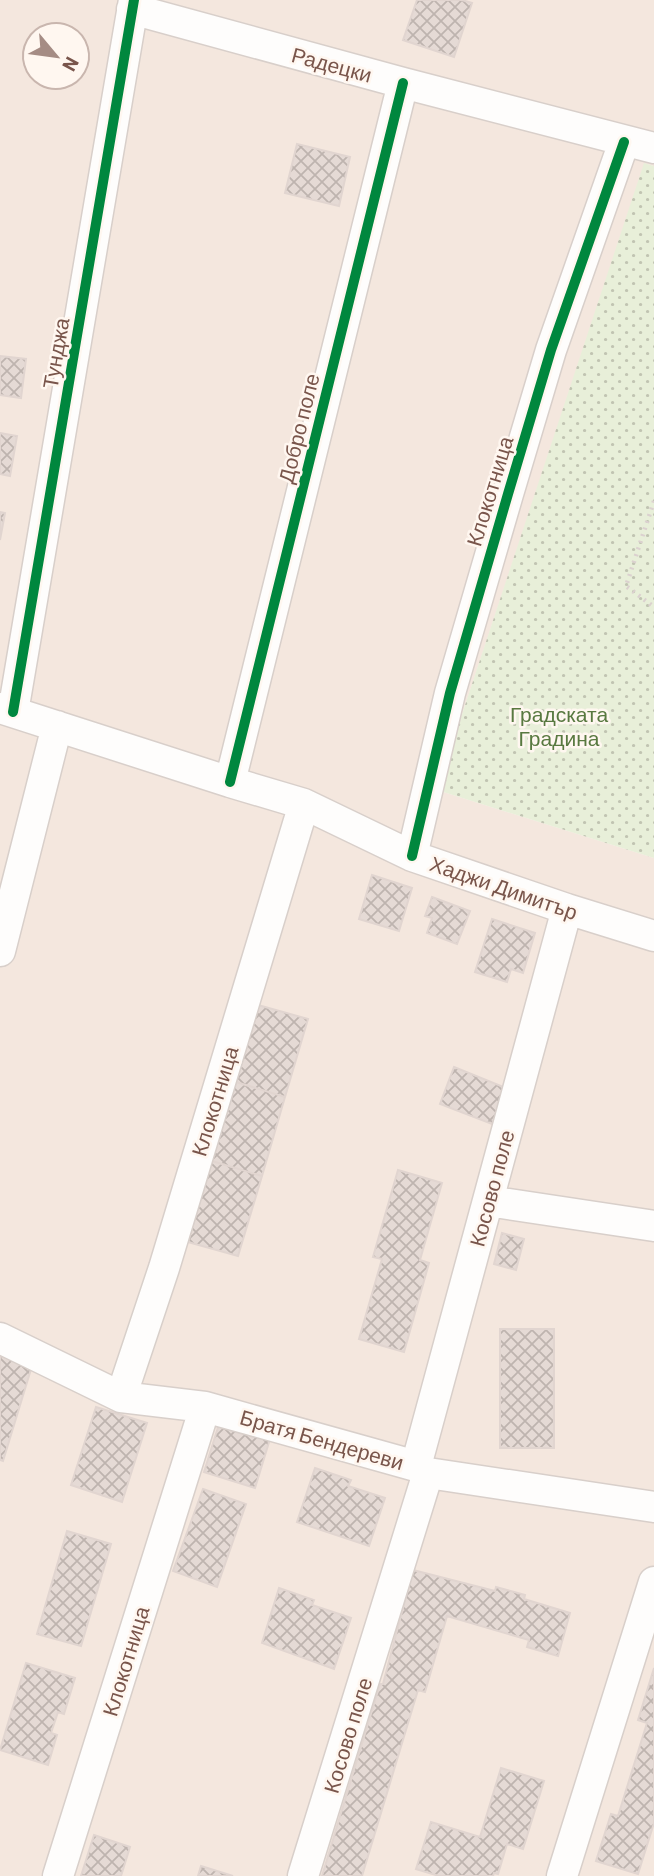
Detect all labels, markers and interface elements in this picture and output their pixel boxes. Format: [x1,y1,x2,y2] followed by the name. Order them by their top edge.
[21,21,91,91] north arrow
[289,41,375,87] street label: Радецки
[58,53,84,76] text: N
[36,315,74,390] street label: Тунджа
[272,371,324,485] street label: Добро поле
[460,433,518,549] street label: Клокотница
[510,701,608,750] park label: Градската Градина
[427,850,581,924] street label: Хаджи Димитър
[185,1043,243,1159] street label: Клокотница
[463,1127,519,1249] street label: Косово поле
[237,1404,407,1474] street label: Братя Бендереви
[96,1603,154,1719] street label: Клокотница
[318,1674,376,1796] street label: Косово поле

